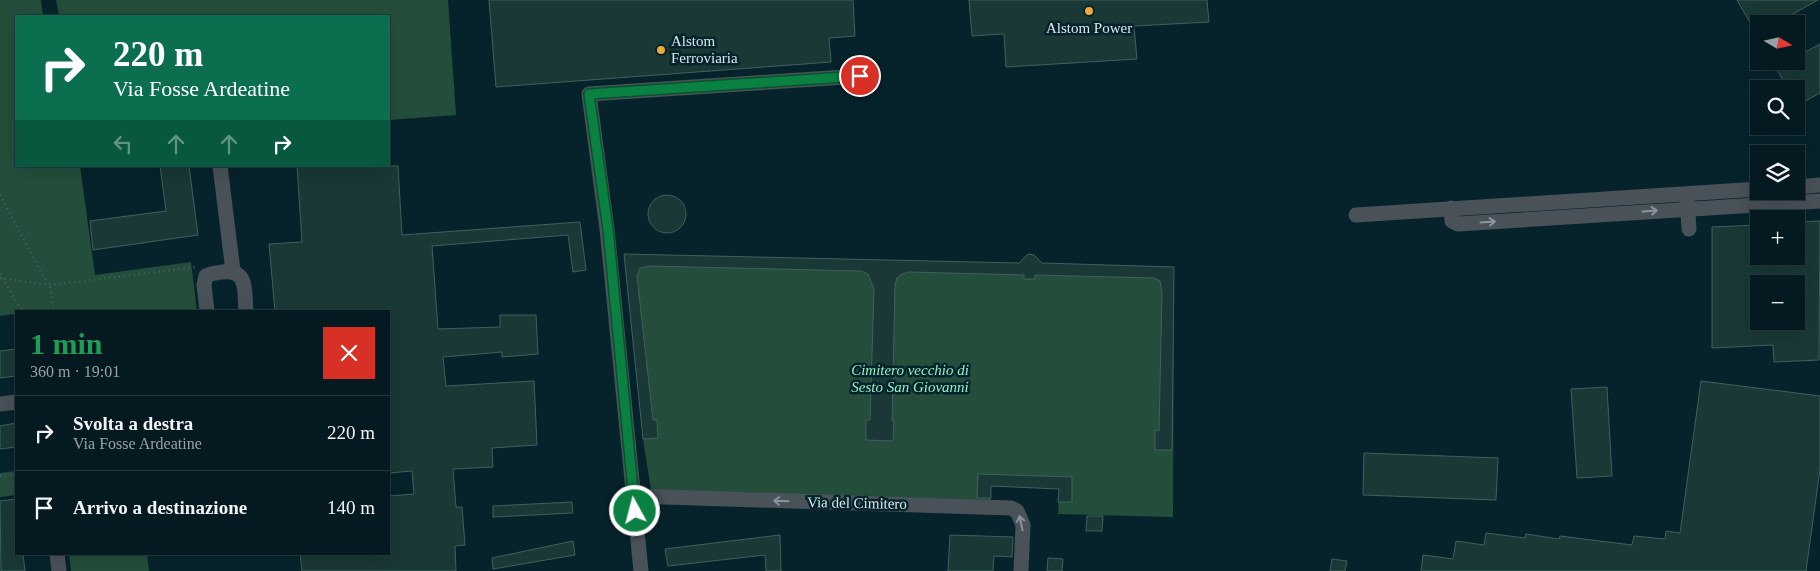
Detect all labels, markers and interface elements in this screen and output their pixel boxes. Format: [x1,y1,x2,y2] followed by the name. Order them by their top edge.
[1083,5,1095,17] marker: Alstom Power
[1750,15,1805,70] north arrow
[1750,15,1805,330] map controls
[1046,20,1132,36] place label: Alstom Power
[671,33,738,66] place label: Alstom Ferroviaria
[30,35,95,100] icon: right
[113,35,203,74] text: 220 m
[655,44,667,56] marker: Alstom Ferroviaria
[839,55,881,97] pin
[846,62,874,90] icon: arrive
[113,76,290,101] text: Via Fosse Ardeatine
[1750,80,1805,135] button: search
[109,130,137,158] icon: left
[162,130,190,158] icon: ahead
[215,130,243,158] icon: ahead
[268,130,296,158] icon: right
[1750,145,1805,200] button: layers
[1641,206,1657,215] one-way arrow
[1750,210,1805,265] button: +
[1479,217,1495,226] one-way arrow
[1750,275,1805,330] button: −
[30,327,103,360] text: 1 min
[323,327,375,379] button: close
[851,362,969,395] park label: Cimitero vecchio di Sesto San Giovanni
[30,363,120,380] text: 360 m · 19:01
[73,413,193,434] text: Svolta a destra
[30,419,58,447] icon: right
[327,422,375,443] text: 220 m
[73,435,202,452] text: Via Fosse Ardeatine
[608,484,660,536] position arrow
[30,494,58,522] icon: arrive
[807,494,907,512] street label: Via del Cimitero
[73,497,247,518] text: Arrivo a destinazione
[327,497,375,518] text: 140 m
[773,497,789,506] one-way arrow
[1016,515,1025,531] one-way arrow

